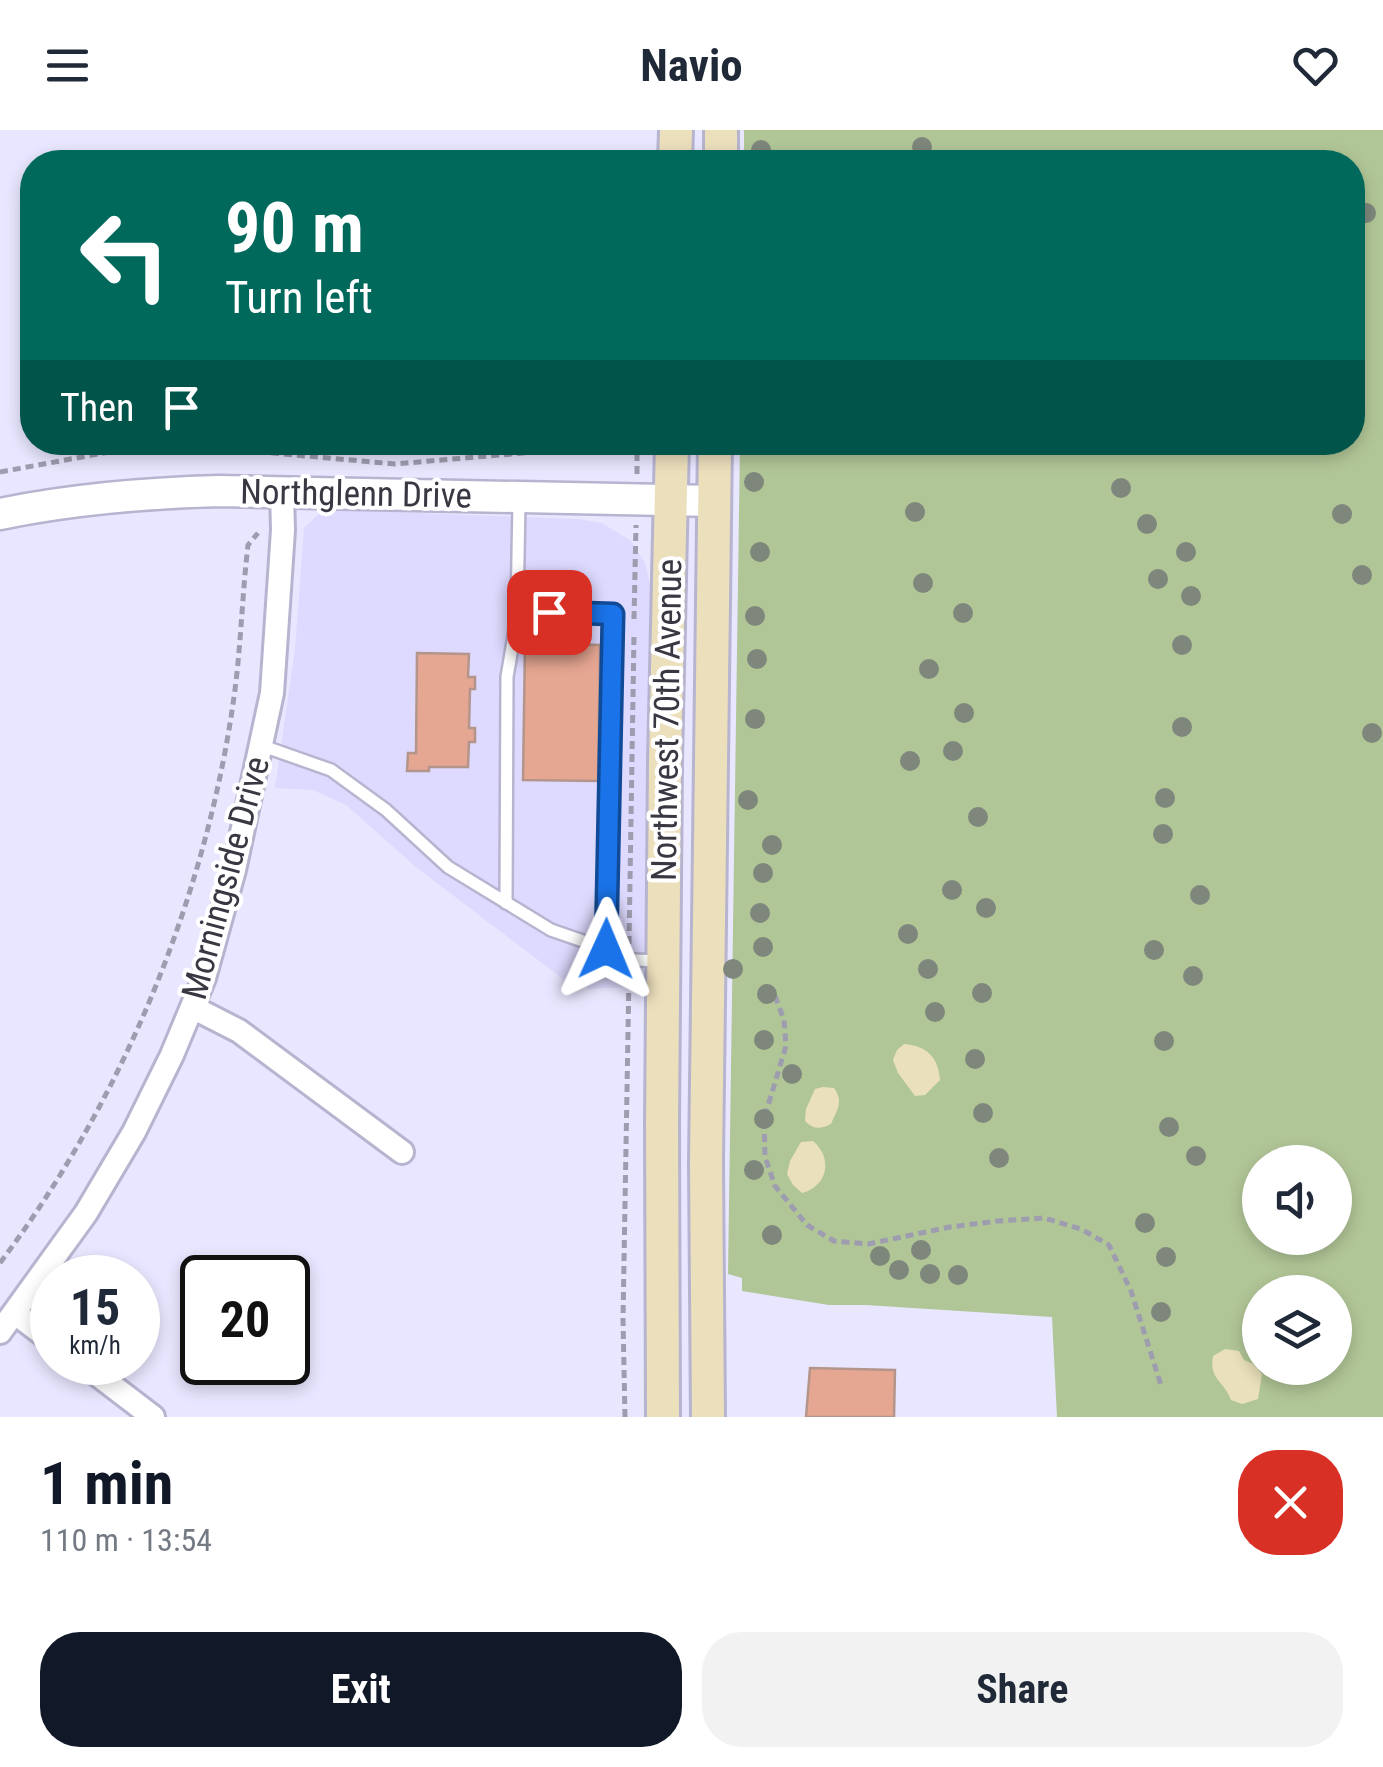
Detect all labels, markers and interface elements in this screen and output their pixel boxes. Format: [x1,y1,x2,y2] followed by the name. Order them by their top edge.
[40,38,95,93] icon: menu
[1288,38,1343,93] icon: heart
[640,39,743,92] text: Navio
[225,187,364,269] text: 90 m
[60,190,190,320] icon: left
[225,271,373,324] text: Turn left
[154,380,209,435] icon: arrive
[60,386,134,430] text: Then
[240,471,472,517] street label: Northglenn Drive
[644,559,690,881] street label: Northwest 70th Avenue
[507,570,592,655] pin
[522,585,577,640] icon: arrive
[174,752,278,1004] street label: Morningside Drive
[554,897,658,1001] position arrow
[1242,1145,1352,1385] map controls
[1242,1145,1352,1255] button: sound
[180,1255,310,1385] speed limit sign: 20
[1242,1275,1352,1385] button: layers
[70,1279,120,1337] text: 15
[69,1331,121,1360] text: km/h
[40,1448,173,1519] text: 1 min
[1238,1450,1343,1555] button: close
[40,1521,212,1559] text: 110 m · 13:54
[40,1632,682,1747] button: Exit
[702,1632,1343,1747] button: Share

